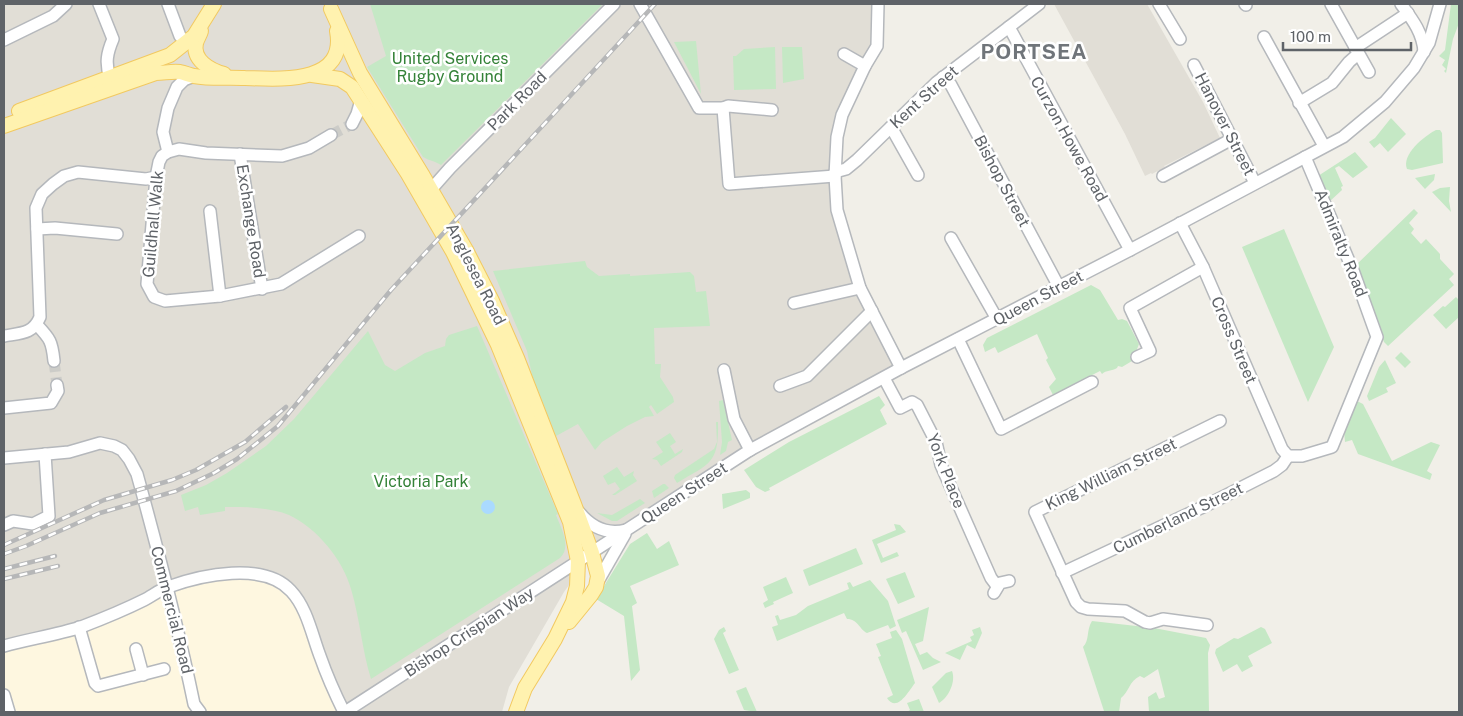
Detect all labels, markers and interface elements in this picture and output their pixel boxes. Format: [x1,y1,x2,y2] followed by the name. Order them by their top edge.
[1283,20,1410,52] scale bar
[1290,28,1331,45] text: 100 m
[980,39,1088,64] district label: PORTSEA
[392,49,508,86] park label: United Services Rugby Ground
[886,61,962,133] street label: Kent Street
[483,67,551,135] street label: Park Road
[1191,69,1259,179] street label: Hanover Street
[1027,73,1111,205] street label: Curzon Howe Road
[970,132,1034,230] street label: Bishop Street
[233,163,269,279] street label: Exchange Road
[139,170,167,278] street label: Guildhall Walk
[1311,186,1371,300] street label: Admiralty Road
[442,220,510,328] street label: Anglesea Road
[990,266,1086,330] street label: Queen Street
[1207,294,1261,386] street label: Cross Street
[923,431,969,511] street label: York Place
[1042,434,1180,514] street label: King William Street
[637,458,731,528] street label: Queen Street
[373,472,469,491] park label: Victoria Park
[1110,478,1246,558] street label: Cumberland Street
[147,544,197,676] street label: Commercial Road
[401,583,538,681] street label: Bishop Crispian Way

